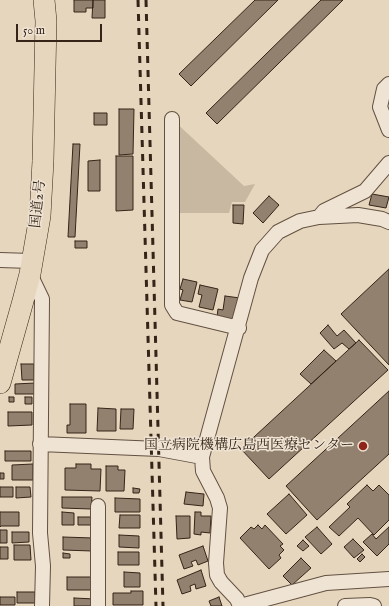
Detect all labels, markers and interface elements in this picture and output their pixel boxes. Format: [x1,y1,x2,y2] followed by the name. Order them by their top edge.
[18,16,104,42] scale bar
[23,23,45,38] text: 50 m
[28,179,50,229] street label: 国道2号
[144,438,354,454] place label: 国立病院機構広島西医療センター
[357,440,369,452] marker: 国立病院機構広島西医療センター

